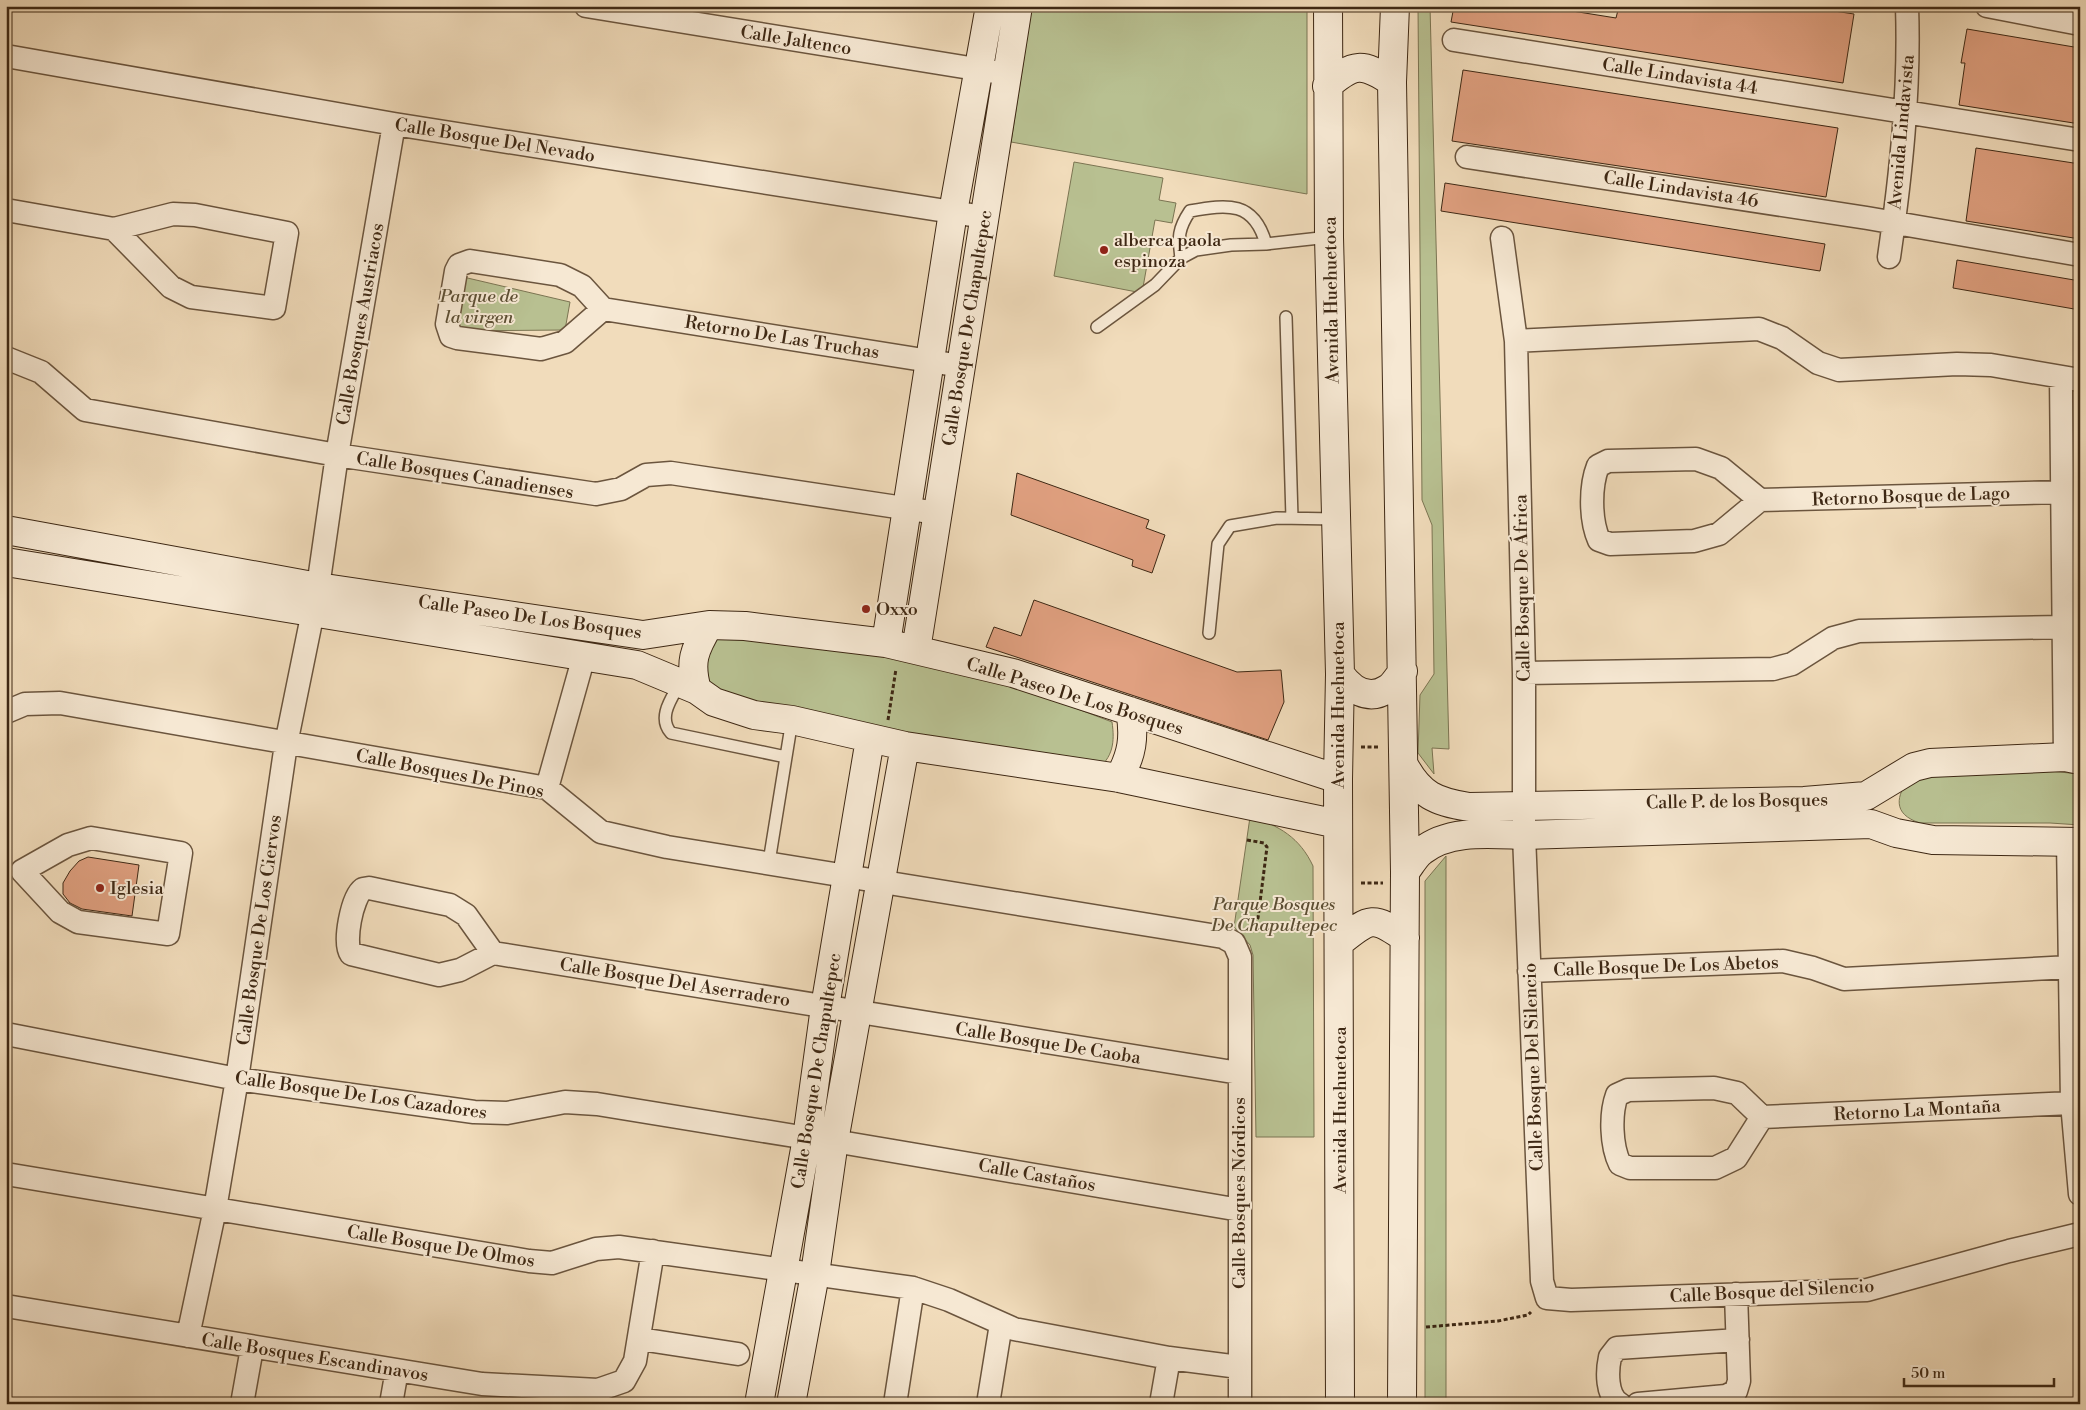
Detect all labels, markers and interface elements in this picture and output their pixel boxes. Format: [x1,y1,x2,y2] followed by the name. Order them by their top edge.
[739,20,853,61] street label: Calle Jaltenco
[1601,53,1759,100] street label: Calle Lindavista 44
[1883,53,1920,211] street label: Avenida Lindavista
[393,113,597,168] street label: Calle Bosque Del Nevado
[1602,166,1760,213] street label: Calle Lindavista 46
[937,208,998,448] street label: Calle Bosque De Chapultepec
[1319,215,1344,385] street label: Avenida Huehuetoca
[331,221,390,427] street label: Calle Bosques Austriacos
[1114,229,1222,273] place label: alberca paola espinoza
[1098,244,1110,256] marker: alberca paola espinoza
[439,285,519,329] park label: Parque de la virgen
[683,311,881,364] street label: Retorno De Las Truchas
[355,447,575,504] street label: Calle Bosques Canadienses
[1811,482,2011,511] street label: Retorno Bosque de Lago
[1509,493,1536,682] street label: Calle Bosque De África
[417,590,643,645] street label: Calle Paseo De Los Bosques
[876,598,918,621] place label: Oxxo
[860,603,872,615] marker: Oxxo
[1327,620,1350,790] street label: Avenida Huehuetoca
[964,652,1186,740] street label: Calle Paseo De Los Bosques
[354,744,546,803] street label: Calle Bosques De Pinos
[1646,788,1828,815] street label: Calle P. de los Bosques
[232,813,287,1047] street label: Calle Bosque De Los Ciervos
[110,877,164,900] place label: Iglesia
[94,882,106,894] marker: Iglesia
[1210,893,1338,937] park label: Parque Bosques De Chapultepec
[786,951,847,1191] street label: Calle Bosque De Chapultepec
[1553,951,1779,982] street label: Calle Bosque De Los Abetos
[558,953,792,1012] street label: Calle Bosque Del Aserradero
[1518,962,1549,1172] street label: Calle Bosque Del Silencio
[954,1017,1143,1070] street label: Calle Bosque De Caoba
[1329,1025,1352,1195] street label: Avenida Huehuetoca
[233,1066,489,1125] street label: Calle Bosque De Los Cazadores
[1833,1095,2002,1126] street label: Retorno La Montaña
[1228,1097,1251,1289] street label: Calle Bosques Nórdicos
[976,1154,1098,1197] street label: Calle Castaños
[345,1220,537,1273] street label: Calle Bosque De Olmos
[1669,1275,1875,1308] street label: Calle Bosque del Silencio
[200,1328,430,1387] street label: Calle Bosques Escandinavos
[1904,1355,2054,1387] scale bar
[1911,1364,1945,1383] text: 50 m

